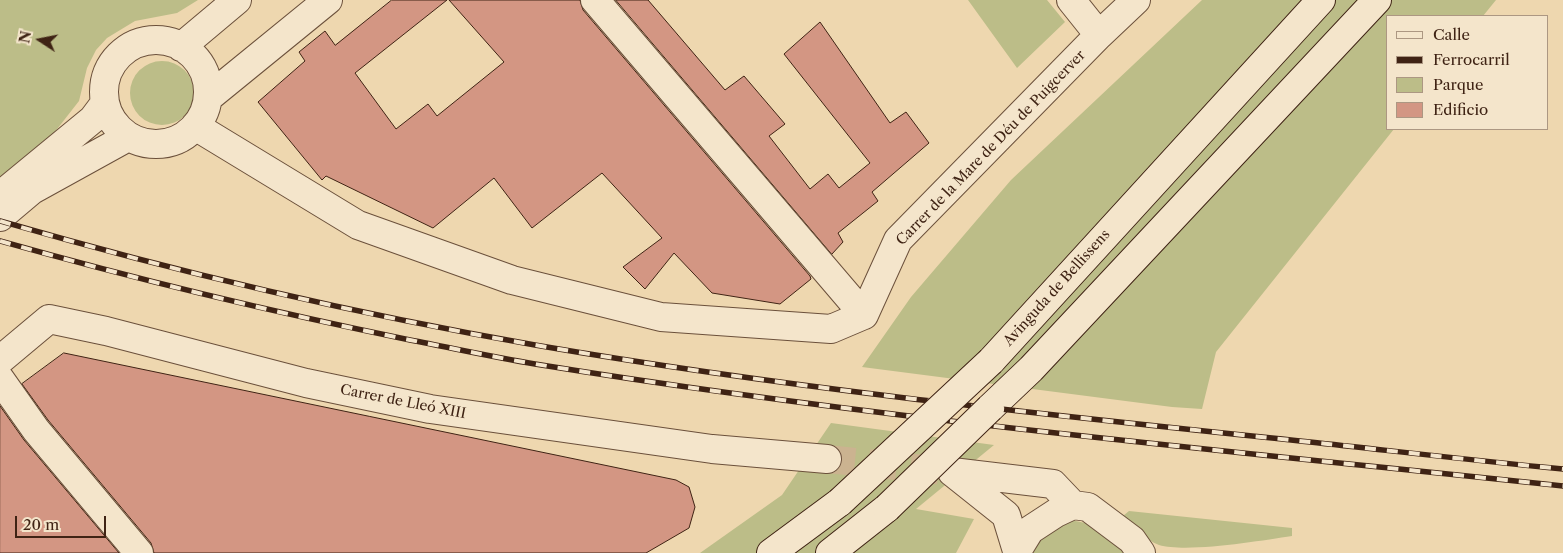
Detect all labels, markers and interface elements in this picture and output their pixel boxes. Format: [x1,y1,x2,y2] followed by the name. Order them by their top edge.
[15,15,65,65] north arrow
[1386,15,1548,130] legend
[1433,25,1470,44] text: Calle
[15,29,35,45] text: N
[893,47,1089,249] street label: Carrer de la Mare de Déu de Puigcerver
[1433,50,1510,69] text: Ferrocarril
[1433,75,1483,94] text: Parque
[1433,100,1488,119] text: Edificio
[1000,226,1114,350] street label: Avinguda de Bellissens
[339,382,467,422] street label: Carrer de Lleó XIII
[18,506,109,538] scale bar
[23,515,59,534] text: 20 m

